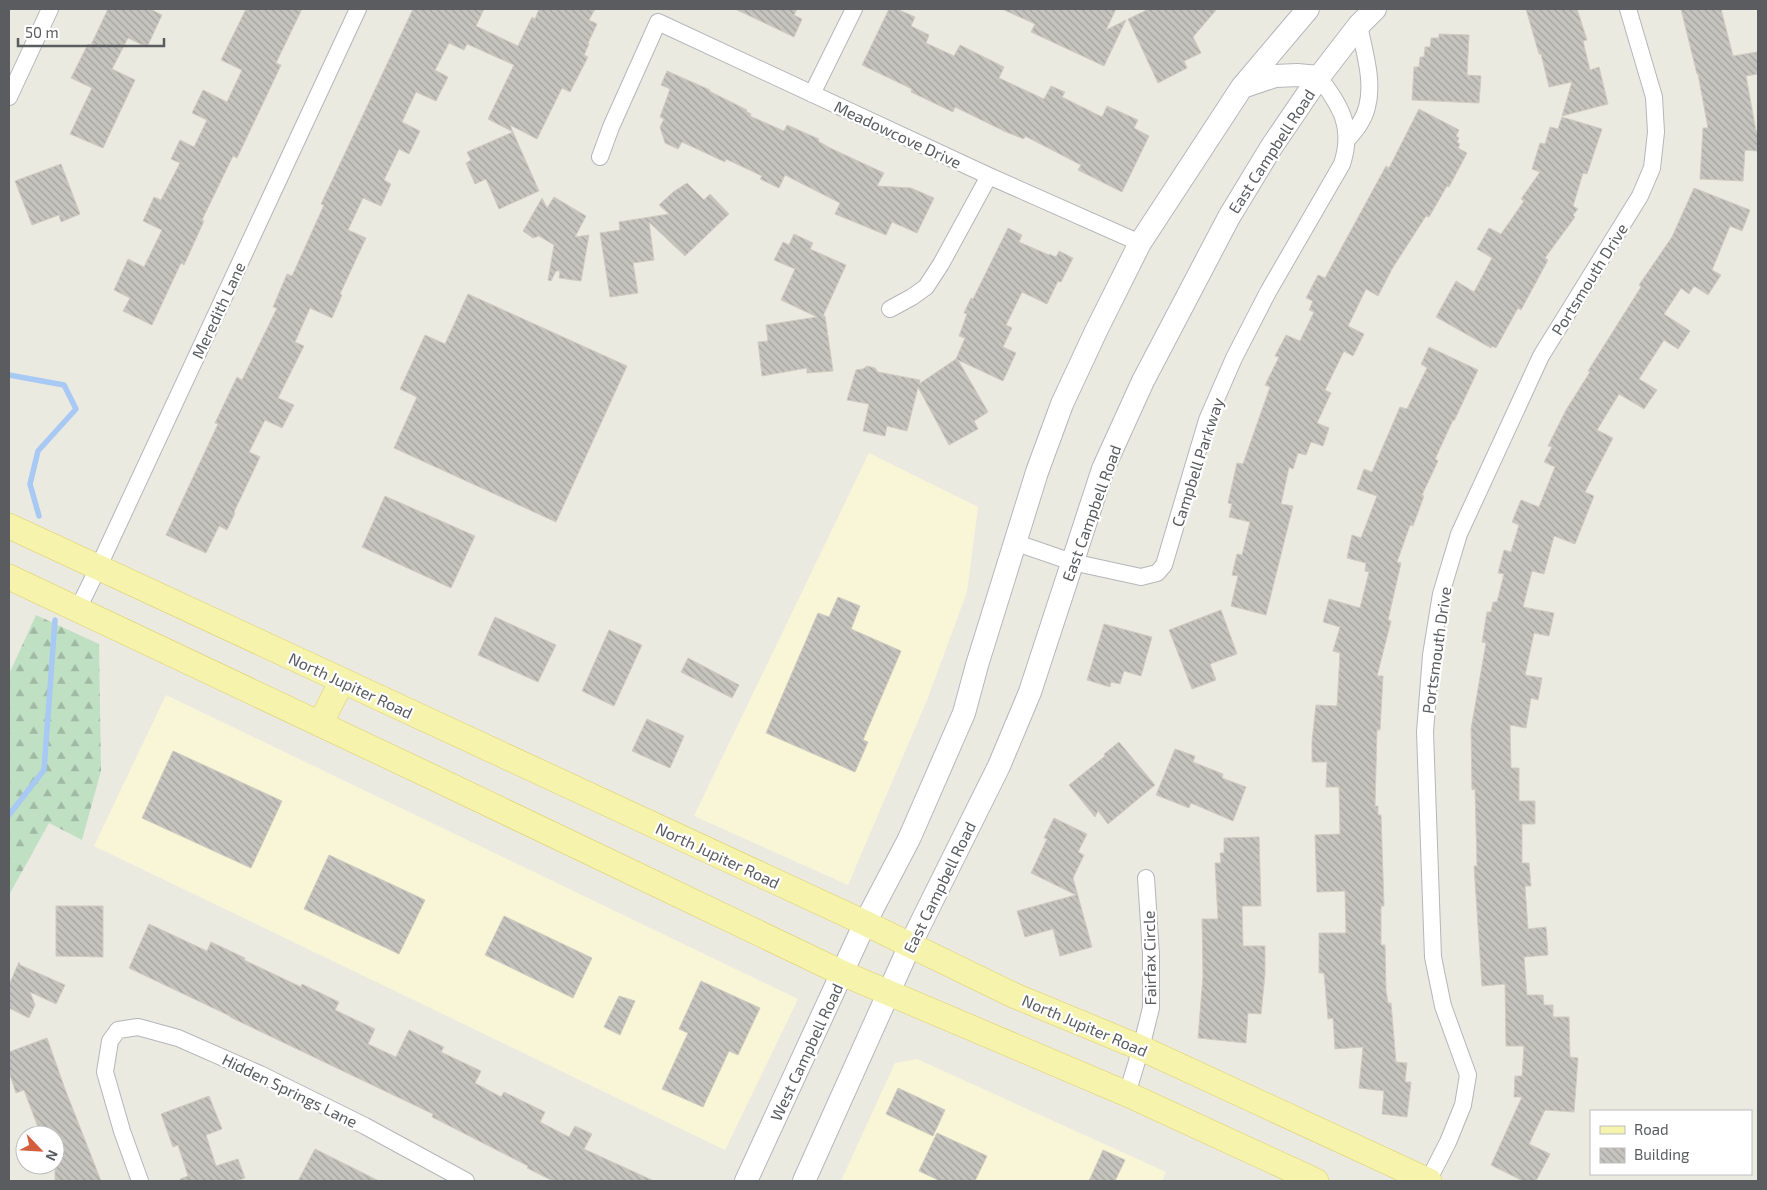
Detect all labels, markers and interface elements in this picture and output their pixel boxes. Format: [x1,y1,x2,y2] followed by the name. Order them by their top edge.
[18,15,164,47] scale bar
[25,23,59,41] text: 50 m
[1224,85,1318,217] street label: East Campbell Road
[831,96,965,172] street label: Meadowcove Drive
[1547,220,1631,338] street label: Portsmouth Drive
[187,259,249,361] street label: Meredith Lane
[1167,395,1227,529] street label: Campbell Parkway
[1057,442,1125,584] street label: East Campbell Road
[1418,585,1454,715] street label: Portsmouth Drive
[286,648,416,722] street label: North Jupiter Road
[653,818,783,892] street label: North Jupiter Road
[899,818,979,956] street label: East Campbell Road
[1139,910,1159,1006] street label: Fairfax Circle
[766,980,846,1124] street label: West Campbell Road
[1019,990,1151,1060] street label: North Jupiter Road
[219,1049,361,1131] street label: Hidden Springs Lane
[1590,1110,1752,1175] legend
[1634,1120,1669,1138] text: Road
[15,1125,65,1175] north arrow
[1634,1145,1690,1163] text: Building
[42,1148,62,1164] text: N

